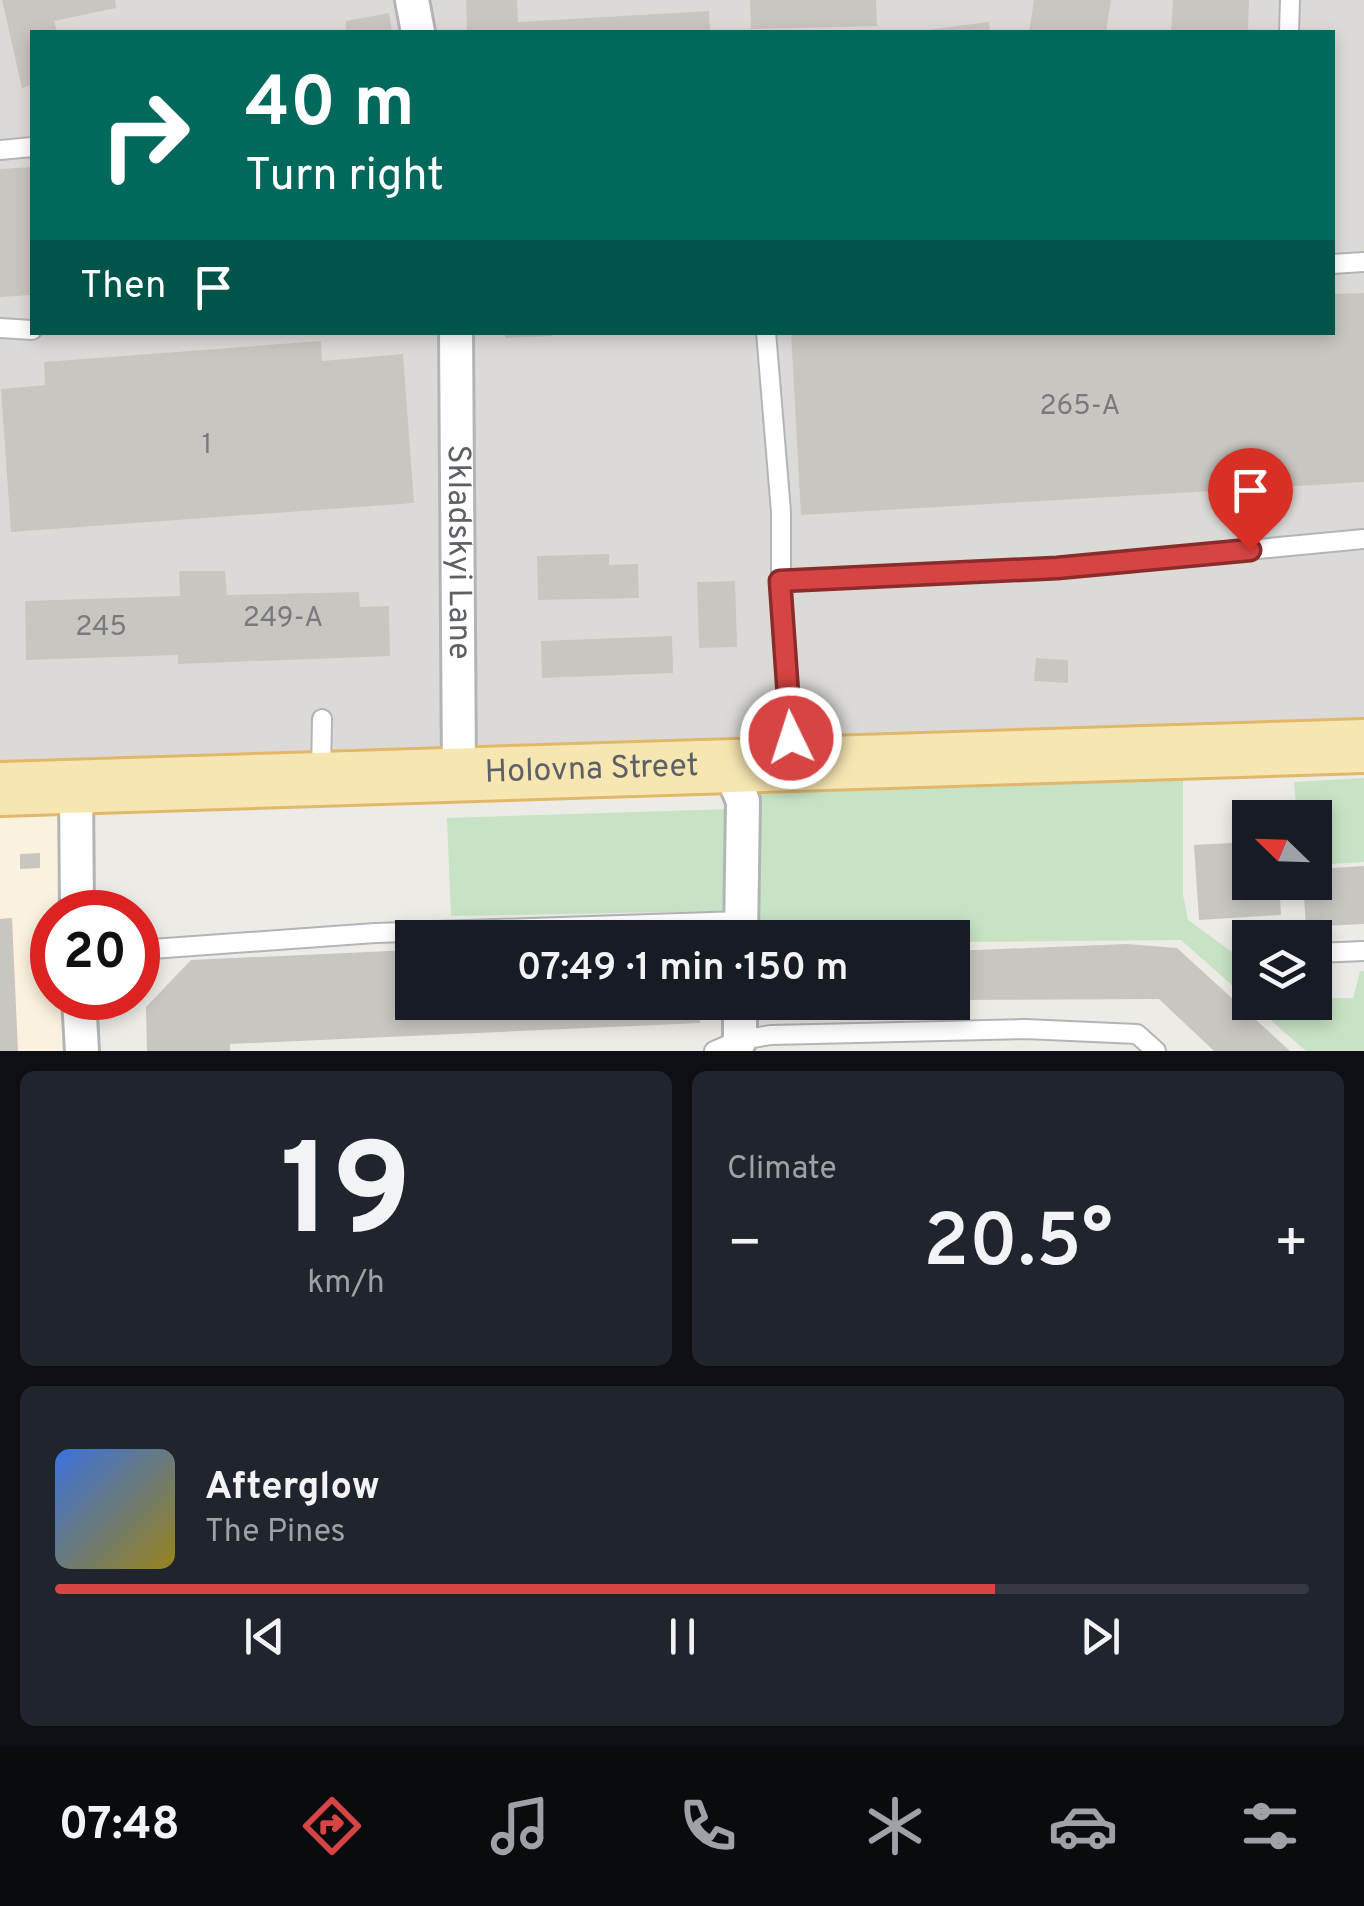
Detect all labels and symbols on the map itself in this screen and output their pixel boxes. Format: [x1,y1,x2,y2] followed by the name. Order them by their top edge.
[1039,389,1121,425] house number: 265-А
[202,428,212,464] house number: 1
[437,444,478,660] street label: Skladskyi Lane
[1208,448,1293,551] pin
[243,601,323,637] house number: 249-А
[75,610,127,646] house number: 245
[739,686,843,790] position arrow
[484,747,699,794] street label: Holovna Street
[1232,800,1332,900] north arrow
[30,890,160,1020] speed limit sign: 20

